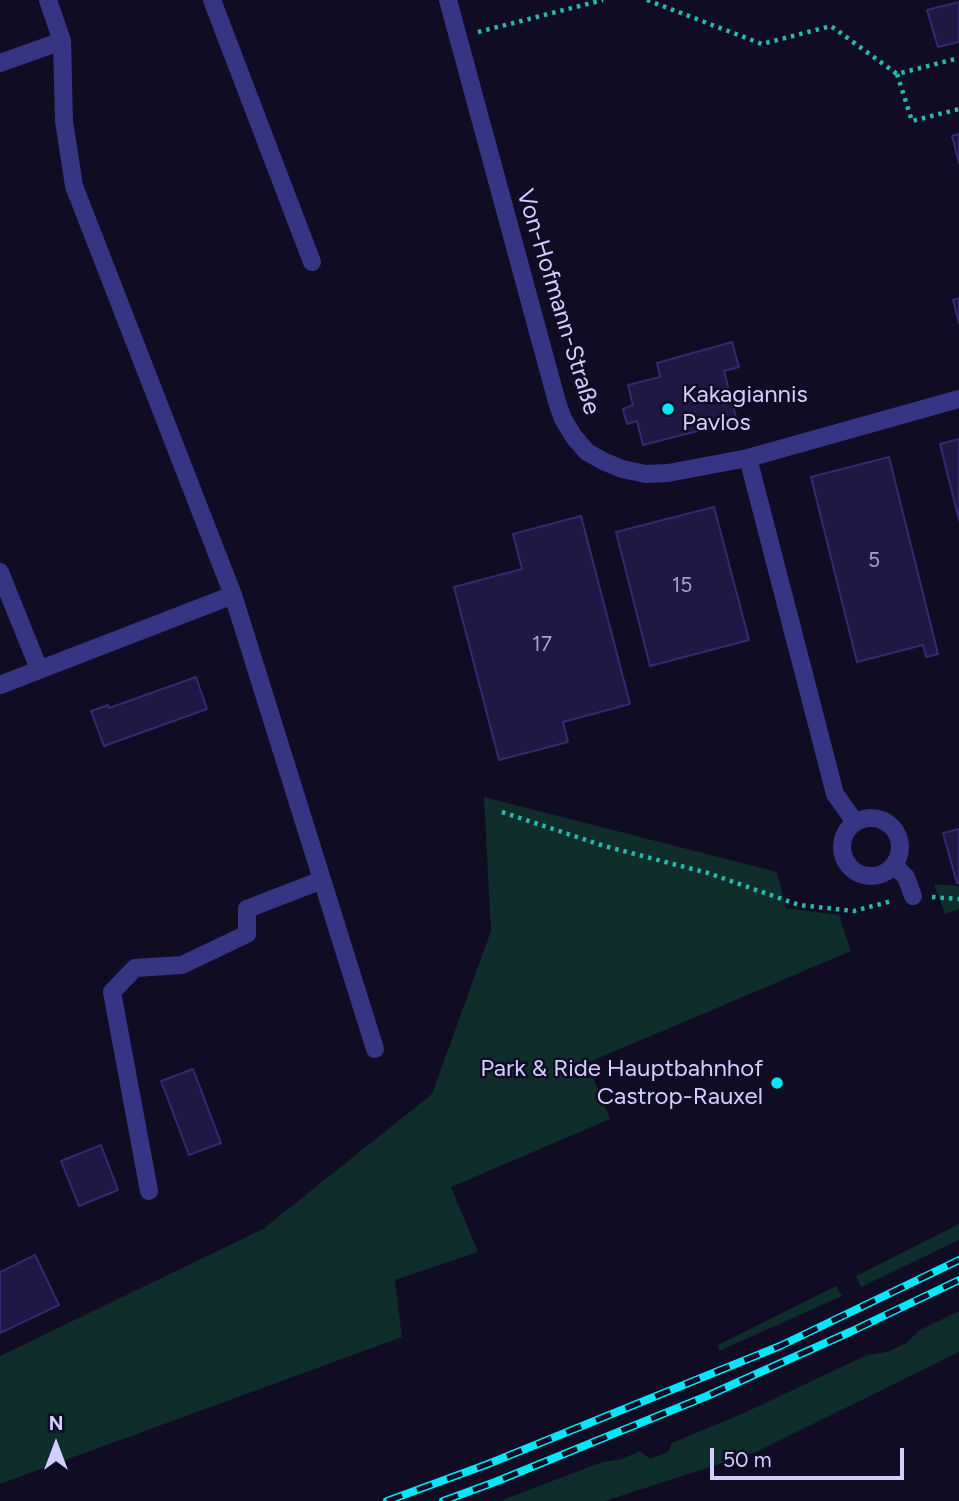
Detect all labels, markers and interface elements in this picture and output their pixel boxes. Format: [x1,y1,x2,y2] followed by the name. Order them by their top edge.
[510,186,606,418] street label: Von-Hofmann-Straße
[682,381,808,437] place label: Kakagiannis Pavlos
[660,401,676,417] marker: Kakagiannis Pavlos
[868,548,880,574] house number: 5
[672,573,692,599] house number: 15
[532,632,552,658] house number: 17
[480,1055,763,1111] place label: Park & Ride Hauptbahnhof Castrop-Rauxel
[769,1075,785,1091] marker: Park & Ride Hauptbahnhof Castrop-Rauxel
[21,1410,91,1480] north arrow
[49,1412,63,1435] text: N
[714,1434,908,1478] scale bar
[723,1447,772,1472] text: 50 m

